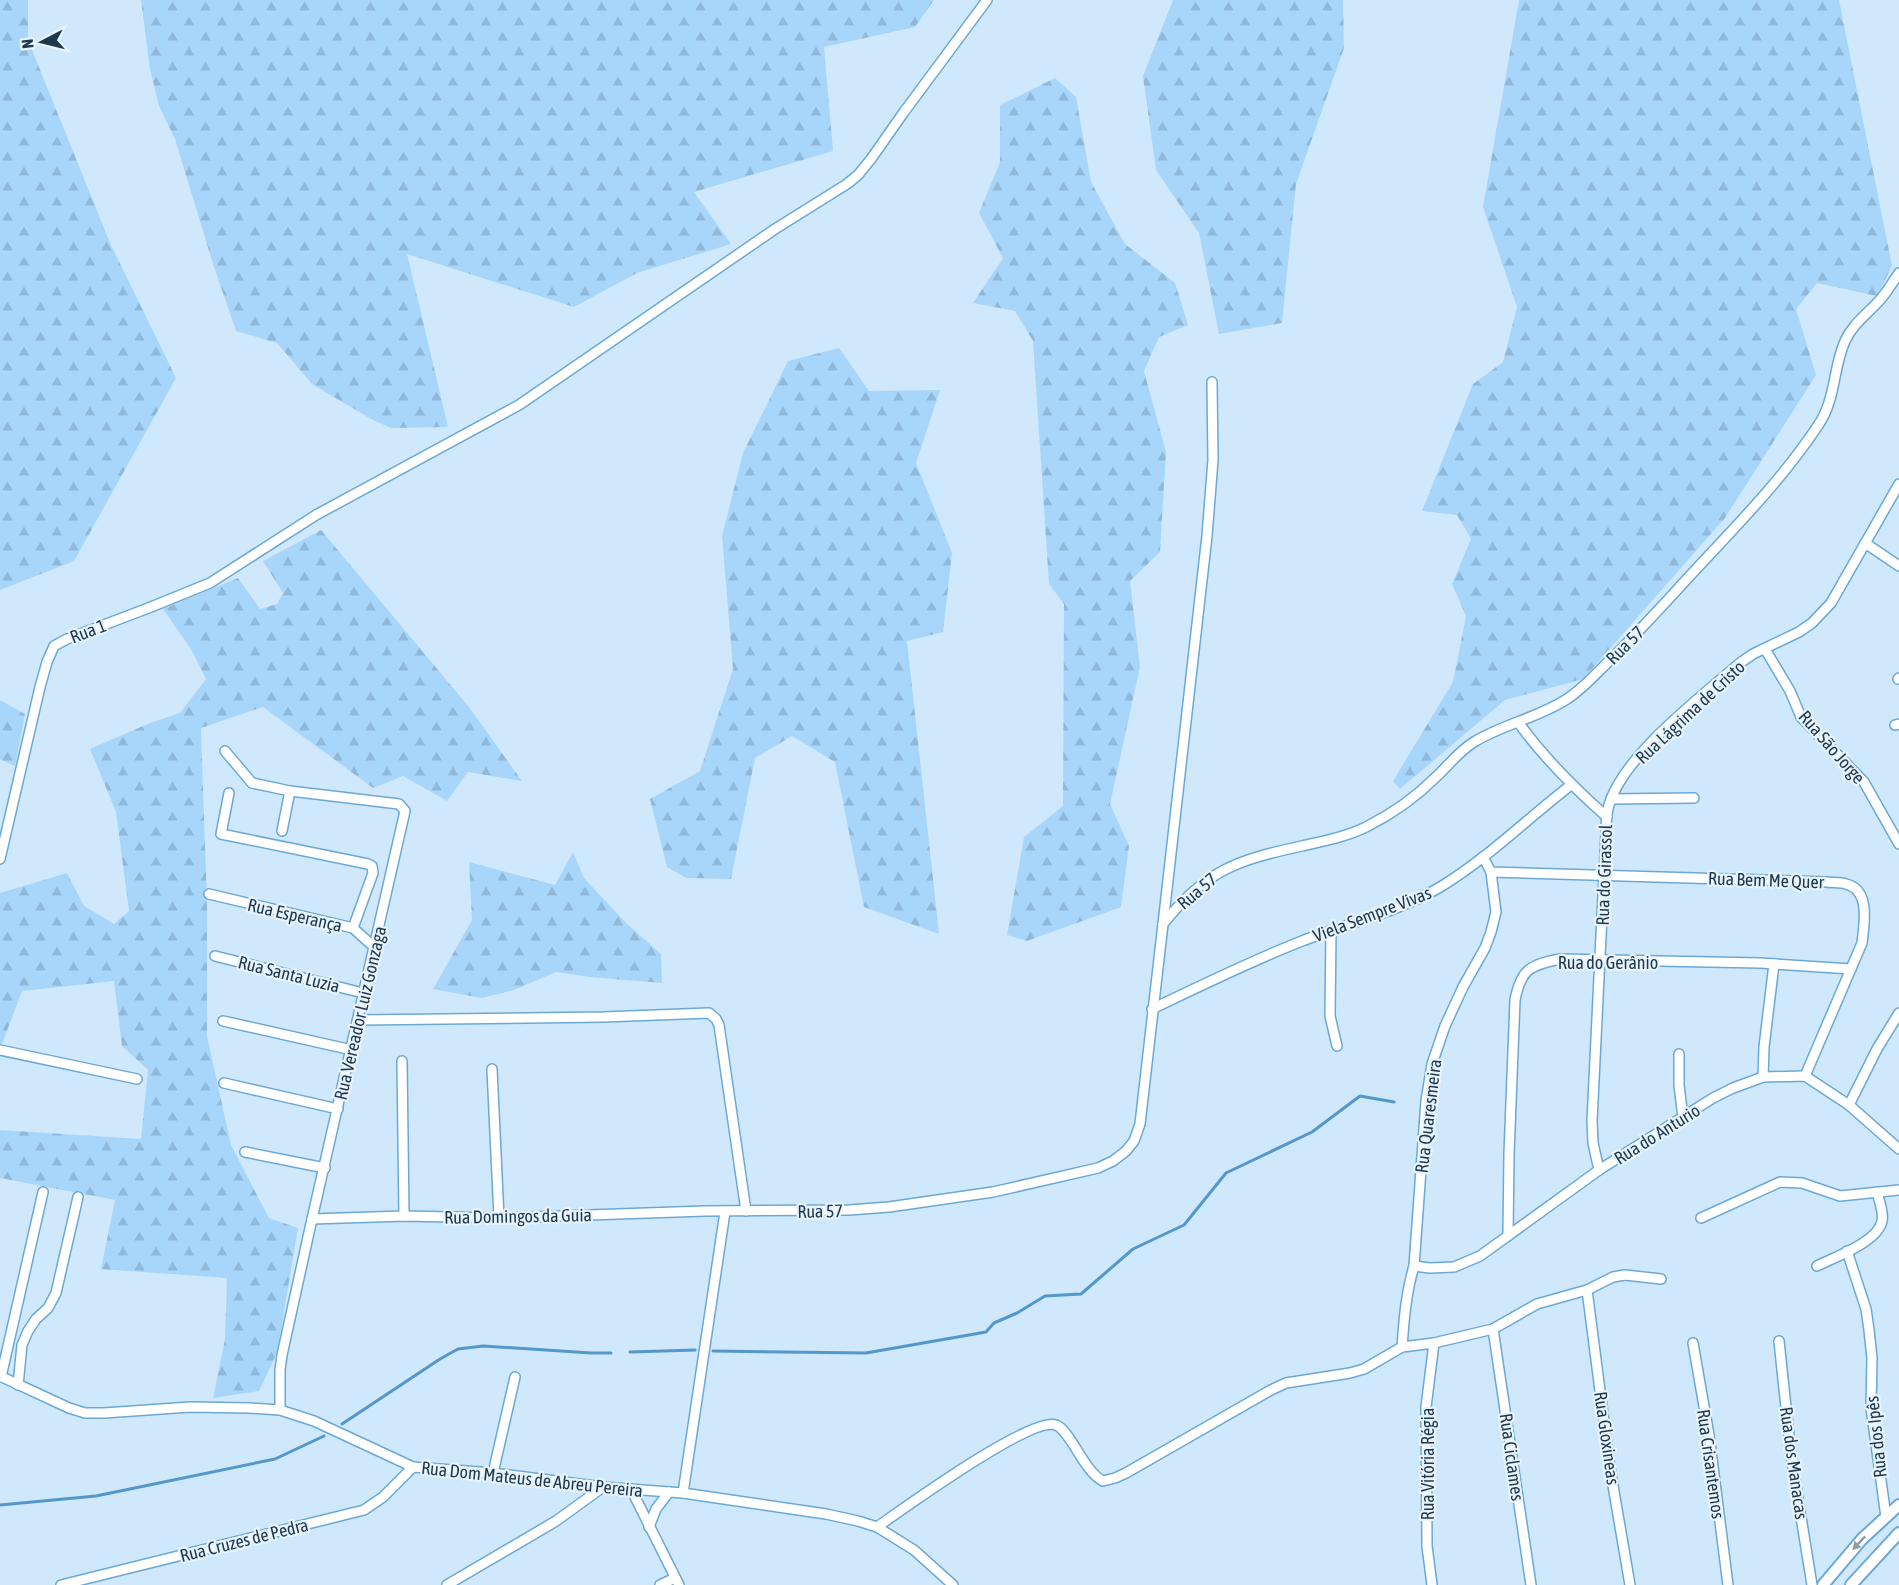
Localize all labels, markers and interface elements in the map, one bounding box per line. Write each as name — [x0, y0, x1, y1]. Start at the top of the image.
north arrow — [12, 12, 72, 72]
text: N — [18, 38, 37, 50]
street label: Rua 1 — [67, 615, 109, 647]
street label: Rua 57 — [1602, 622, 1648, 668]
street label: Rua Lágrima de Cristo — [1631, 656, 1749, 768]
street label: Rua São Jorge — [1795, 706, 1869, 788]
street label: Rua do Girassol — [1592, 824, 1616, 926]
street label: Rua Bem Me Quer — [1708, 867, 1825, 893]
street label: Rua 57 — [1173, 868, 1221, 914]
street label: Viela Sempre Vivas — [1310, 882, 1434, 946]
street label: Rua Esperança — [246, 894, 344, 936]
street label: Rua Vereador Luiz Gonzaga — [330, 924, 390, 1102]
street label: Rua Santa Luzia — [236, 951, 342, 997]
street label: Rua do Gerânio — [1558, 952, 1658, 973]
street label: Rua Quaresmeira — [1411, 1058, 1445, 1174]
street label: Rua do Anturio — [1610, 1099, 1704, 1169]
street label: Rua 57 — [797, 1200, 843, 1222]
street label: Rua Domingos da Guia — [444, 1204, 592, 1228]
street label: Rua Gloxineas — [1590, 1390, 1624, 1486]
street label: Rua dos Ipês — [1861, 1395, 1891, 1479]
street label: Rua dos Manacas — [1776, 1405, 1812, 1521]
street label: Rua Vitória Régia — [1417, 1408, 1438, 1520]
street label: Rua Crisantemos — [1693, 1408, 1729, 1520]
street label: Rua Ciclames — [1495, 1412, 1529, 1502]
street label: Rua Dom Mateus de Abreu Pereira — [420, 1457, 644, 1501]
street label: Rua Cruzes de Pedra — [178, 1514, 310, 1566]
one-way arrow — [1853, 1535, 1866, 1550]

